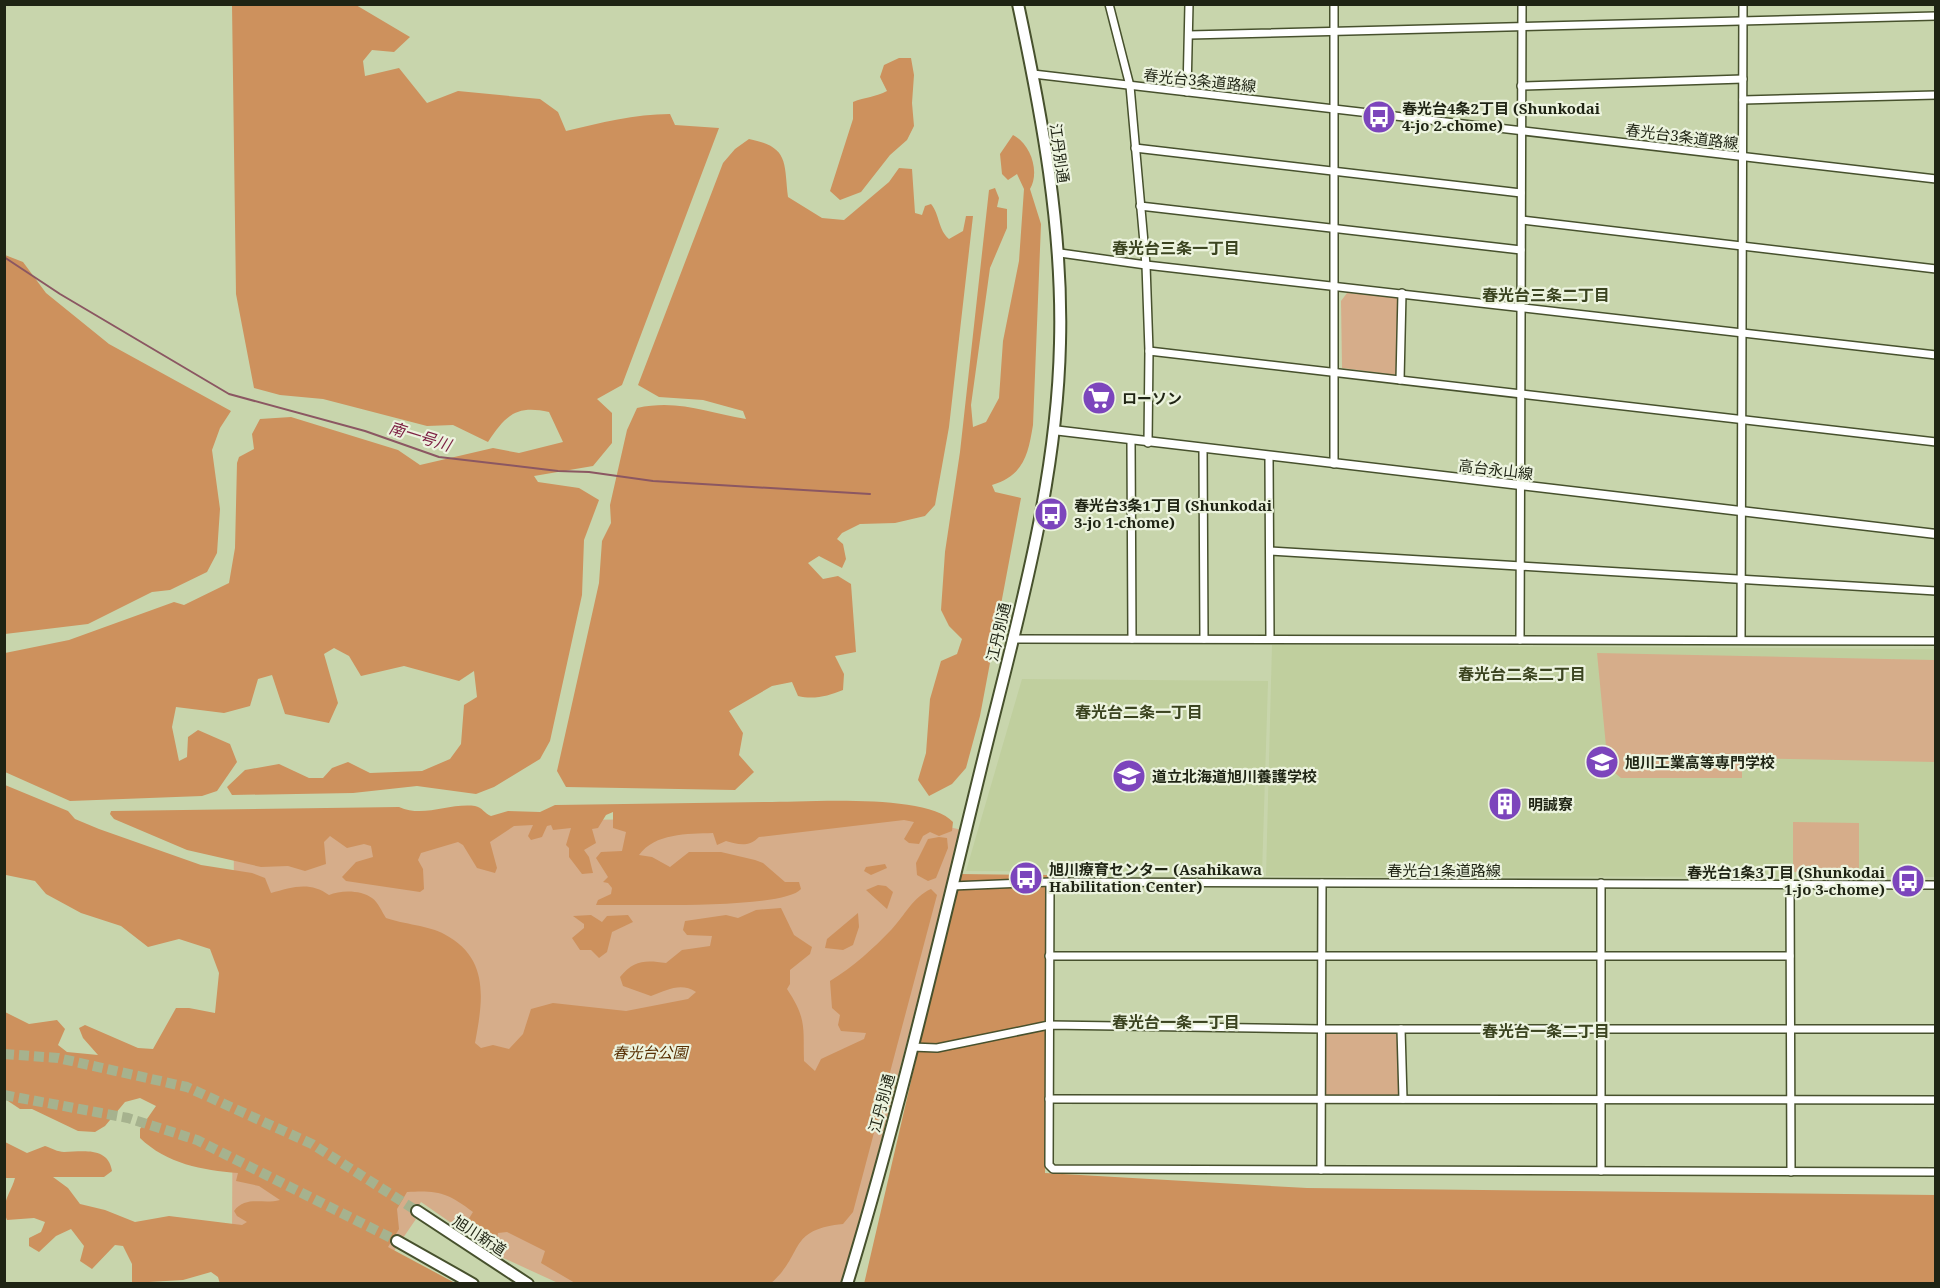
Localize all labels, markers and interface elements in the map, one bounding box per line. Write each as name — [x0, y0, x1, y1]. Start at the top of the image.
street label: 春光台3条道路線 — [1143, 64, 1257, 96]
place label: 春光台4条2丁目 (Shunkodai 4-jo 2-chome) — [1402, 98, 1601, 135]
bus stop icon: 春光台4条2丁目 (Shunkodai 4-jo 2-chome) — [1361, 99, 1397, 135]
street label: 春光台3条道路線 — [1625, 119, 1739, 153]
street label: 江丹別通 — [1046, 122, 1074, 184]
district label: 春光台三条一丁目 — [1112, 237, 1240, 259]
district label: 春光台三条二丁目 — [1482, 284, 1610, 306]
supermarket icon: ローソン — [1081, 380, 1117, 416]
place label: ローソン — [1122, 388, 1182, 408]
water label: 南一号川 — [386, 416, 456, 456]
street label: 高台永山線 — [1458, 455, 1534, 483]
place label: 春光台3条1丁目 (Shunkodai 3-jo 1-chome) — [1074, 495, 1273, 532]
bus stop icon: 春光台3条1丁目 (Shunkodai 3-jo 1-chome) — [1033, 496, 1069, 532]
street label: 江丹別通 — [982, 601, 1014, 663]
district label: 春光台二条二丁目 — [1458, 663, 1586, 685]
district label: 春光台二条一丁目 — [1075, 701, 1203, 723]
school or university icon: 旭川工業高等専門学校 — [1584, 744, 1620, 780]
place label: 旭川工業高等専門学校 — [1625, 752, 1775, 772]
school or university icon: 道立北海道旭川養護学校 — [1111, 758, 1147, 794]
place label: 道立北海道旭川養護学校 — [1152, 766, 1317, 786]
building icon: 明誠寮 — [1487, 786, 1523, 822]
place label: 明誠寮 — [1528, 794, 1573, 814]
place label: 旭川療育センター (Asahikawa Habilitation Center) — [1049, 859, 1262, 896]
bus stop icon: 旭川療育センター (Asahikawa Habilitation Center) — [1008, 860, 1044, 896]
street label: 春光台1条道路線 — [1387, 860, 1501, 880]
place label: 春光台1条3丁目 (Shunkodai 1-jo 3-chome) — [1687, 862, 1886, 899]
bus stop icon: 春光台1条3丁目 (Shunkodai 1-jo 3-chome) — [1890, 863, 1926, 899]
district label: 春光台一条一丁目 — [1112, 1011, 1240, 1033]
district label: 春光台一条二丁目 — [1482, 1020, 1610, 1042]
park label: 春光台公園 — [612, 1042, 689, 1062]
street label: 江丹別通 — [864, 1071, 898, 1135]
street label: 旭川新道 — [449, 1210, 511, 1260]

